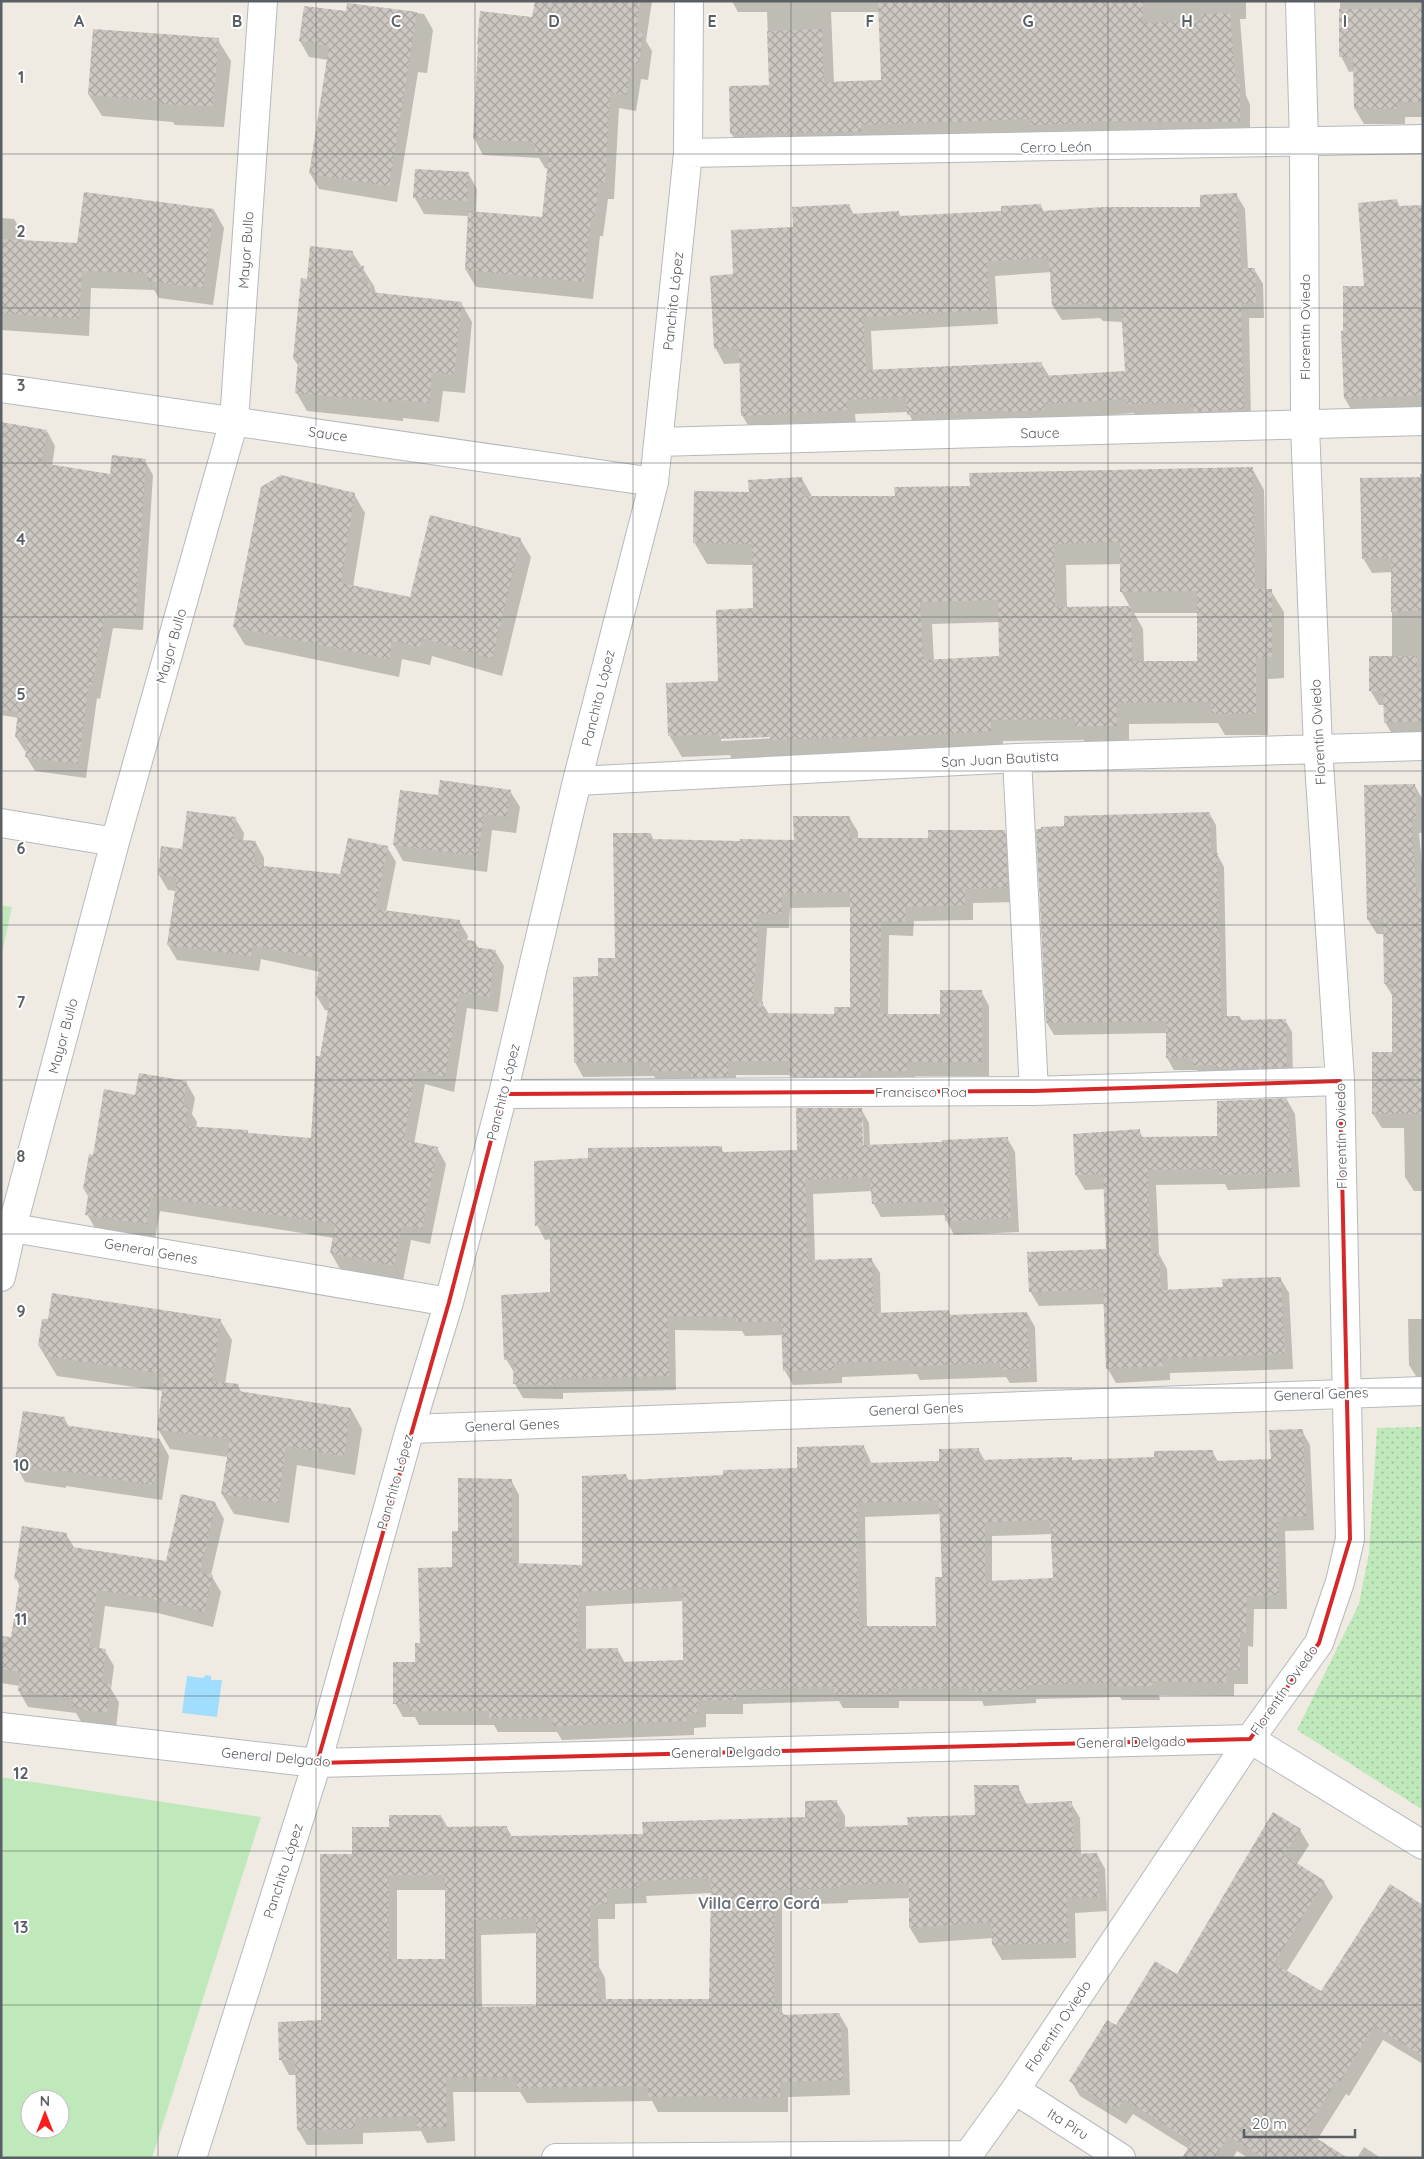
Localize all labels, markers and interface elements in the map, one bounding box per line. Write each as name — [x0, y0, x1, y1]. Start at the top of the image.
text: A — [74, 11, 85, 31]
text: B — [232, 11, 242, 31]
text: C — [391, 11, 401, 31]
text: D — [548, 11, 560, 31]
text: E — [707, 11, 717, 31]
text: F — [866, 11, 875, 31]
text: G — [1022, 11, 1034, 31]
text: H — [1181, 11, 1193, 31]
text: I — [1343, 11, 1347, 31]
text: 1 — [18, 67, 24, 87]
street label: Cerro León — [1020, 137, 1092, 157]
street label: Mayor Bullo — [234, 211, 258, 289]
text: 2 — [16, 221, 26, 241]
street label: Panchito López — [659, 251, 687, 351]
street label: Florentín Oviedo — [1296, 274, 1314, 380]
text: 3 — [17, 375, 25, 395]
street label: Sauce — [307, 422, 349, 446]
street label: Sauce — [1020, 424, 1060, 442]
text: 4 — [16, 529, 26, 549]
street label: Mayor Bullo — [152, 606, 190, 686]
street label: Panchito López — [577, 648, 619, 748]
street label: Florentín Oviedo — [1306, 679, 1330, 785]
text: 5 — [16, 684, 26, 704]
street label: San Juan Bautista — [941, 747, 1059, 771]
text: 6 — [17, 838, 26, 858]
text: 7 — [17, 992, 26, 1012]
street label: Mayor Bullo — [44, 996, 82, 1076]
street label: Panchito López — [482, 1042, 524, 1142]
street label: Francisco Roa — [875, 1083, 967, 1101]
street label: Florentín Oviedo — [1331, 1083, 1351, 1189]
text: 8 — [17, 1146, 26, 1166]
street label: General Genes — [103, 1234, 199, 1268]
text: 9 — [16, 1301, 26, 1321]
street label: General Genes — [1273, 1383, 1369, 1405]
street label: General Genes — [868, 1398, 964, 1420]
street label: General Genes — [464, 1414, 560, 1436]
street label: Panchito López — [373, 1432, 417, 1532]
text: 10 — [13, 1455, 29, 1475]
text: 11 — [15, 1609, 27, 1629]
street label: Florentín Oviedo — [1246, 1641, 1322, 1739]
street label: General Delgado — [1076, 1732, 1186, 1752]
street label: General Delgado — [671, 1742, 781, 1762]
street label: General Delgado — [221, 1743, 331, 1771]
text: 12 — [13, 1763, 29, 1783]
street label: Panchito López — [259, 1821, 307, 1921]
district label: Villa Cerro Corá — [698, 1893, 820, 1913]
text: 13 — [14, 1917, 28, 1937]
street label: Florentín Oviedo — [1021, 1977, 1095, 2075]
north arrow — [20, 2089, 70, 2139]
text: N — [40, 2092, 50, 2110]
street label: Ita Piru — [1044, 2104, 1092, 2144]
scale bar — [1244, 2106, 1355, 2138]
text: 20 m — [1252, 2114, 1287, 2133]

